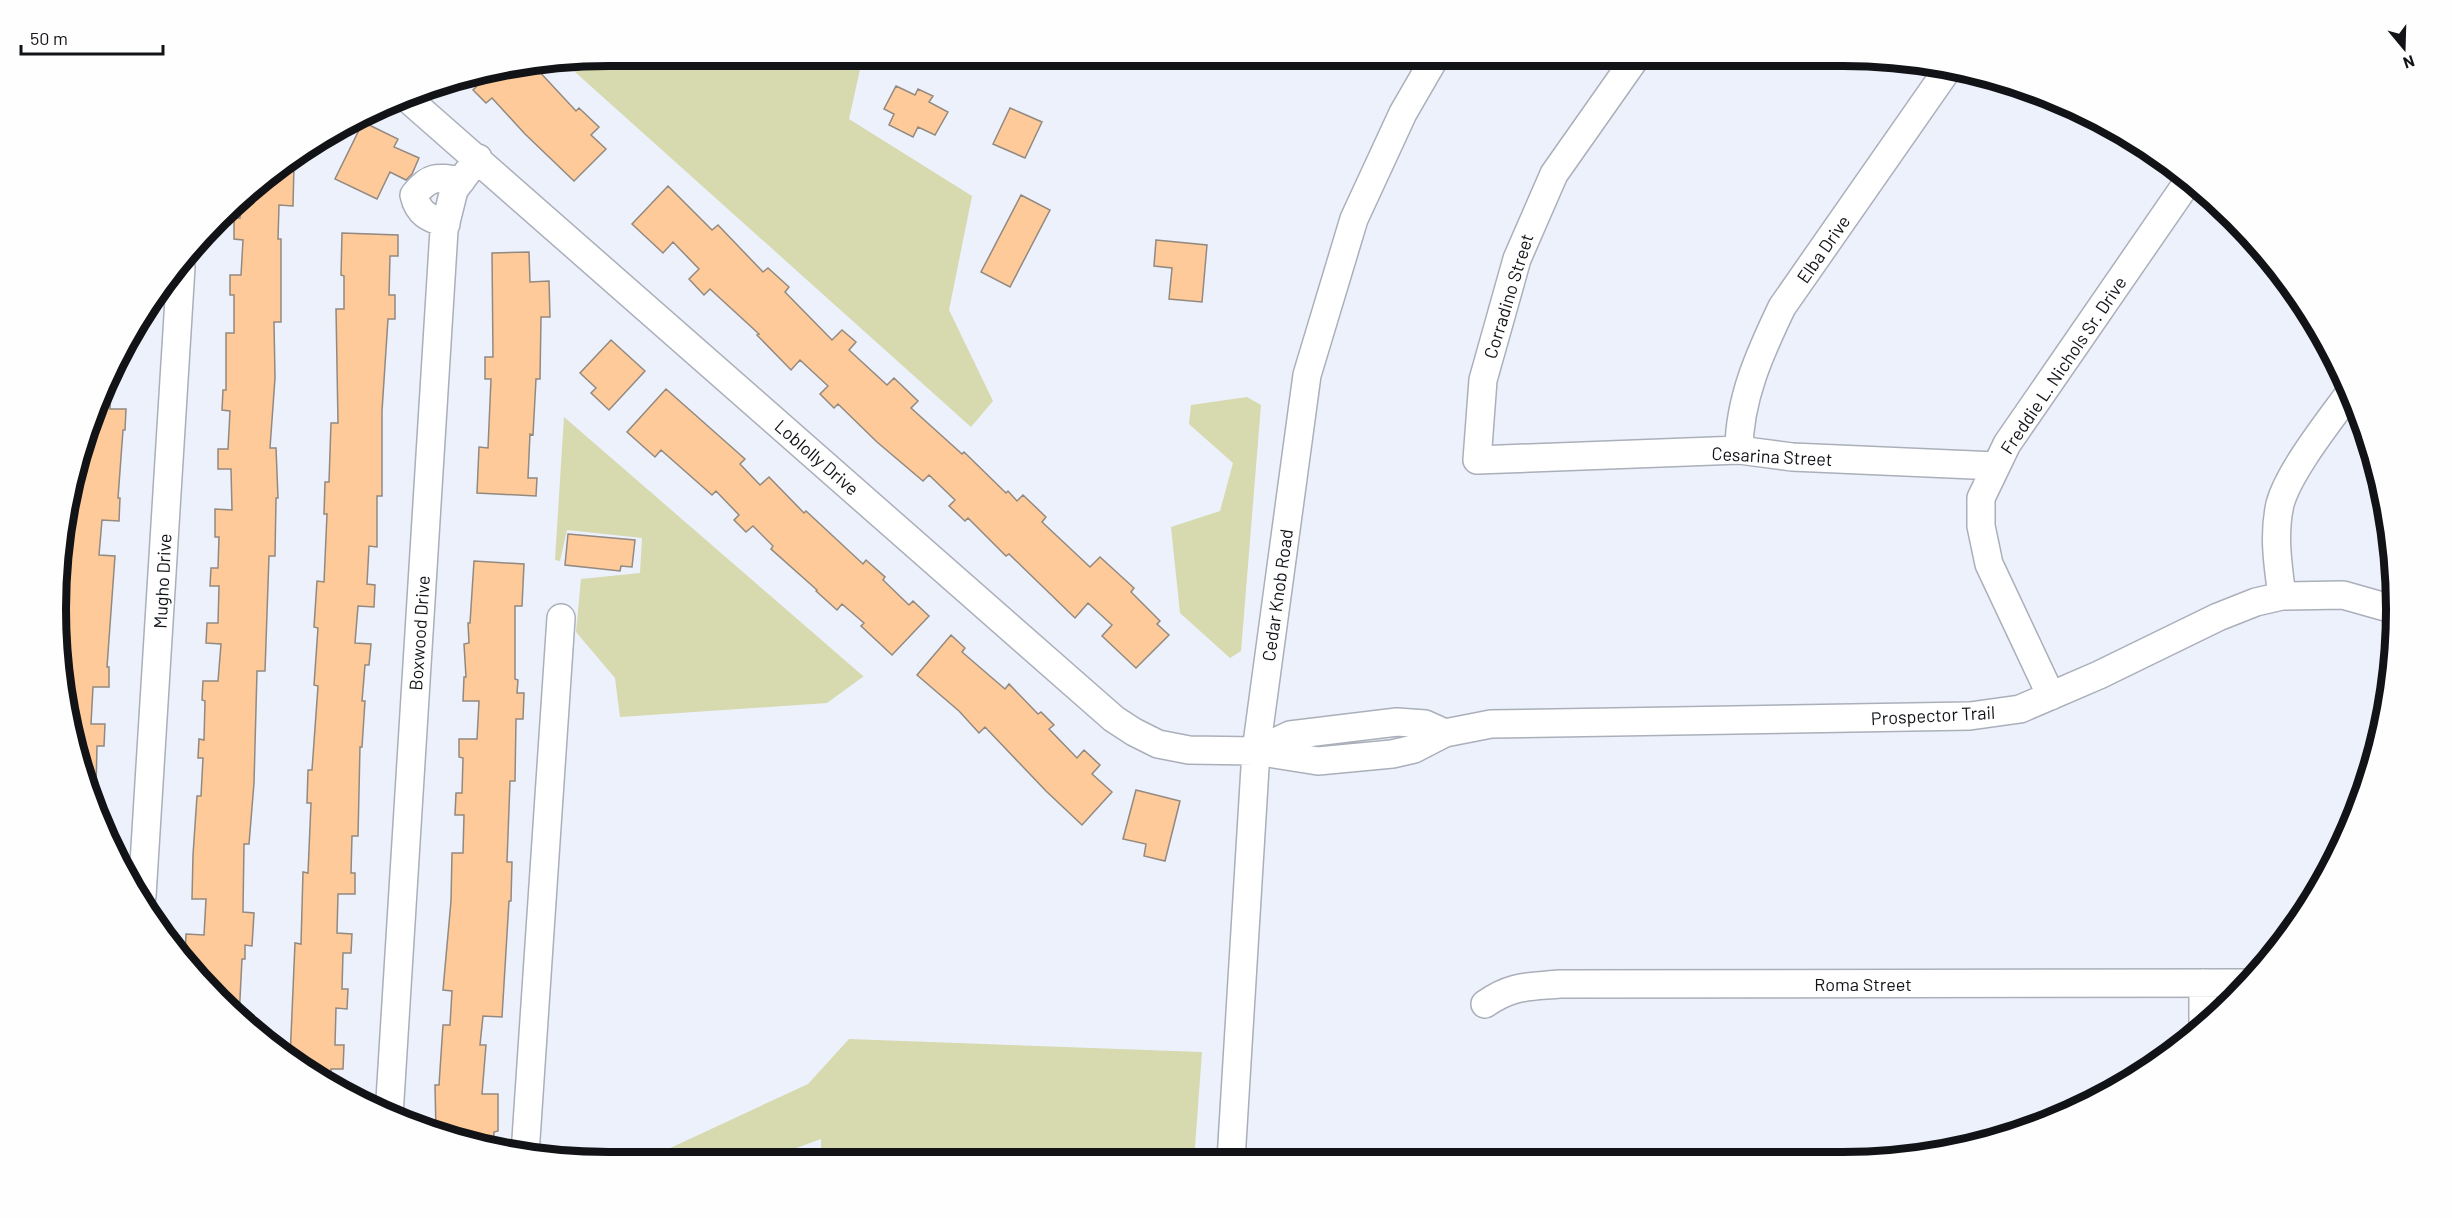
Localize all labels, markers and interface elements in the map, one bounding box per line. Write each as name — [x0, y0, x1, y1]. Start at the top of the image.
scale bar — [21, 18, 164, 56]
north arrow — [2374, 18, 2434, 78]
text: 50 m — [30, 27, 68, 49]
text: N — [2401, 52, 2417, 73]
street label: Elba Drive — [1792, 211, 1854, 287]
street label: Corradino Street — [1479, 231, 1537, 361]
street label: Freddie L. Nichols Sr. Drive — [1995, 272, 2131, 458]
street label: Loblolly Drive — [771, 415, 863, 499]
street label: Cesarina Street — [1711, 442, 1833, 470]
street label: Cedar Knob Road — [1257, 527, 1297, 663]
street label: Mugho Drive — [149, 533, 175, 629]
street label: Boxwood Drive — [404, 575, 434, 691]
street label: Prospector Trail — [1870, 701, 1996, 729]
street label: Roma Street — [1814, 973, 1912, 995]

